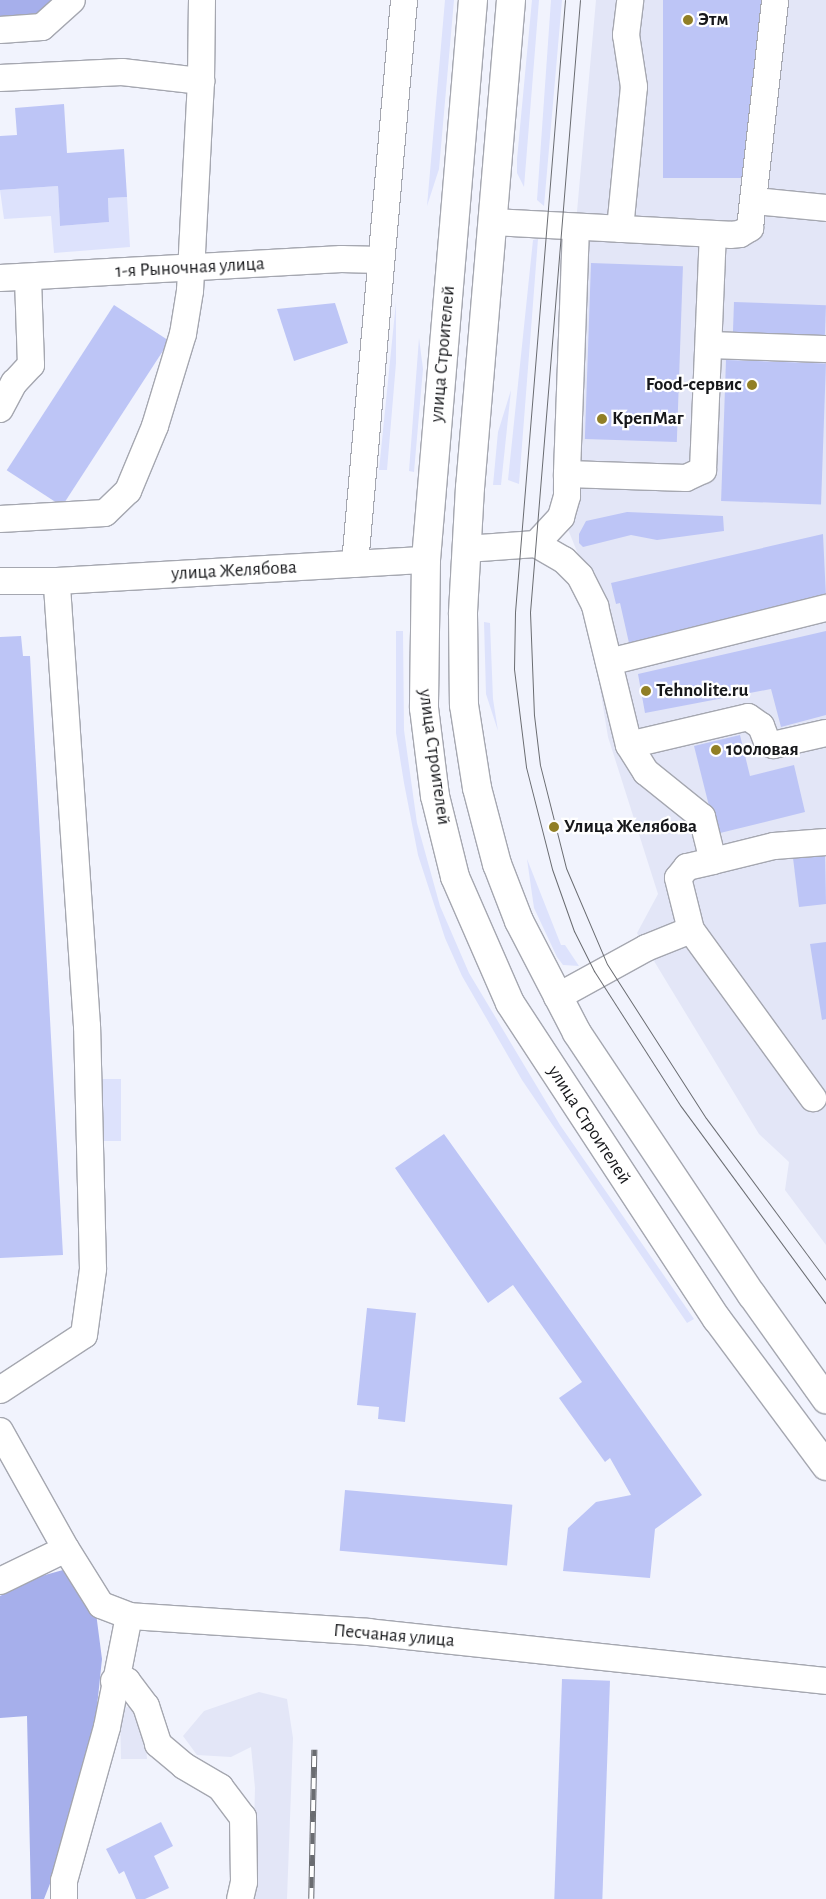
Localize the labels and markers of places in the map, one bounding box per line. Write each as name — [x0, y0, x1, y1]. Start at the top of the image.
place label: Этм — [698, 9, 728, 31]
marker: Этм — [682, 14, 694, 26]
place label: Food-сервис — [646, 374, 742, 396]
marker: Food-сервис — [746, 379, 758, 391]
place label: КрепМаг — [612, 408, 684, 430]
marker: КрепМаг — [596, 413, 608, 425]
place label: Tehnolite.ru — [656, 680, 748, 702]
marker: Tehnolite.ru — [640, 685, 652, 697]
place label: 100ловая — [726, 739, 799, 761]
marker: 100ловая — [710, 744, 722, 756]
place label: Улица Желябова — [564, 816, 697, 838]
marker: Улица Желябова — [548, 821, 560, 833]

